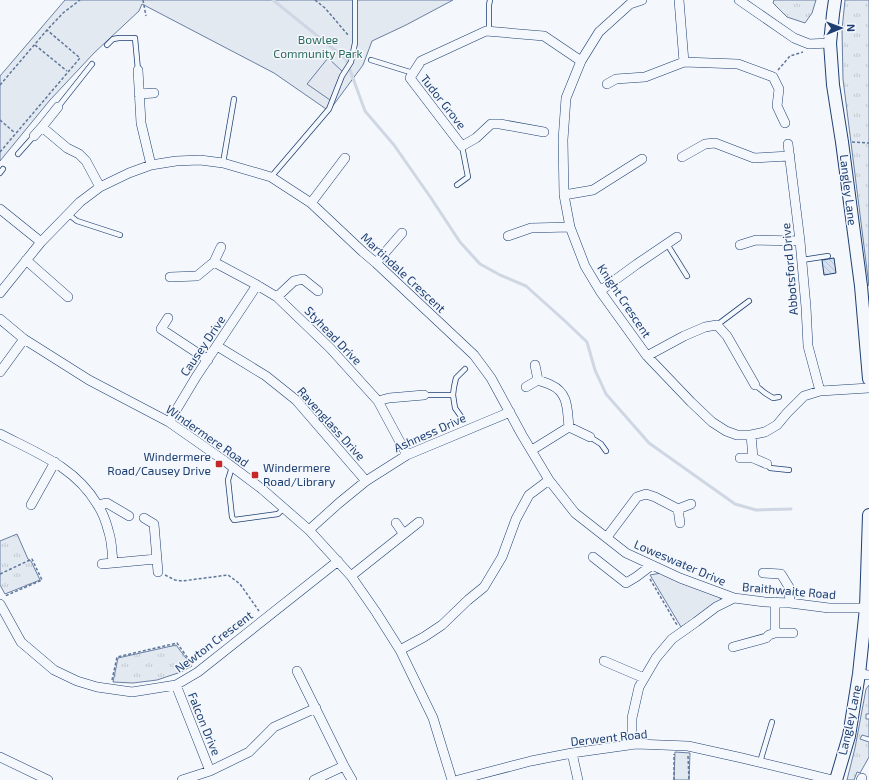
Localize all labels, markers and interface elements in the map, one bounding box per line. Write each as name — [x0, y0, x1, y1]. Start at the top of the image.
north arrow — [821, 8, 861, 48]
text: N — [845, 24, 858, 32]
park label: Bowlee Community Park — [273, 32, 363, 60]
street label: Tudor Grove — [418, 71, 469, 131]
street label: Langley Lane — [838, 154, 860, 226]
street label: Abbotsford Drive — [778, 222, 800, 316]
street label: Martindale Crescent — [359, 230, 449, 315]
street label: Knight Crescent — [595, 261, 655, 340]
street label: Styhead Drive — [302, 303, 365, 367]
street label: Causey Drive — [177, 312, 228, 378]
street label: Ravenglass Drive — [295, 384, 368, 463]
street label: Windermere Road — [163, 401, 252, 469]
street label: Ashness Drive — [391, 410, 468, 454]
place label: Windermere Road/Causey Drive — [107, 449, 211, 477]
marker: Windermere Road/Causey Drive — [214, 459, 224, 469]
place label: Windermere Road/Library — [263, 460, 336, 488]
marker: Windermere Road/Library — [250, 470, 260, 480]
street label: Loweswater Drive — [632, 536, 728, 588]
street label: Braithwaite Road — [742, 579, 837, 601]
street label: Newton Crescent — [172, 607, 255, 675]
street label: Langley Lane — [835, 683, 863, 756]
street label: Falcon Drive — [186, 690, 224, 757]
street label: Derwent Road — [570, 726, 648, 748]

